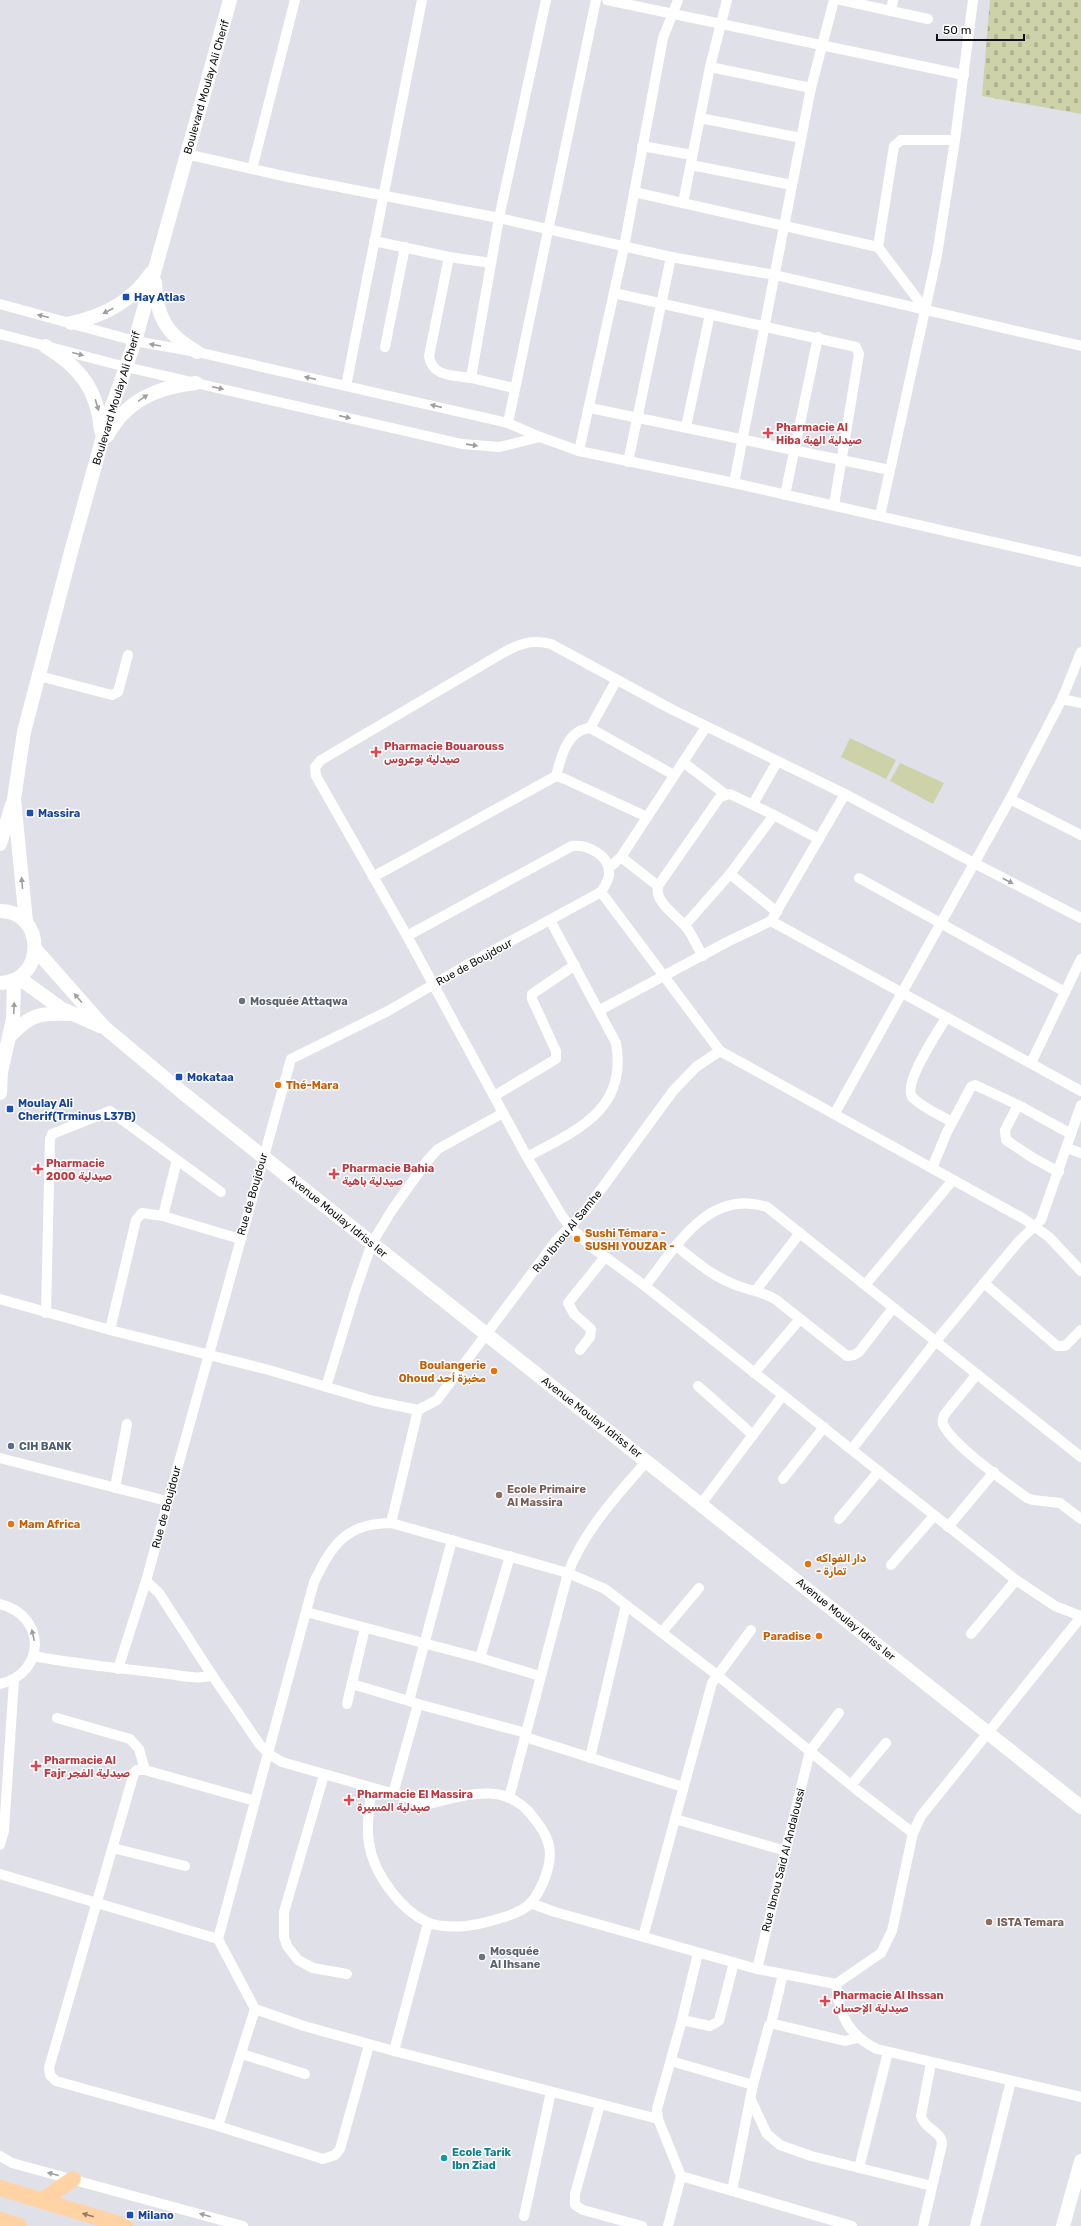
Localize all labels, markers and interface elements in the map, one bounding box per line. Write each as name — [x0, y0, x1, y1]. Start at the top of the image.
scale bar — [937, 16, 1024, 42]
street label: Boulevard Moulay Ali Cherif — [181, 18, 232, 156]
text: 50 m — [943, 23, 971, 37]
place label: Hay Atlas — [134, 291, 185, 304]
marker: Hay Atlas — [121, 292, 131, 302]
one-way arrow — [102, 308, 113, 315]
one-way arrow — [37, 313, 49, 319]
street label: Boulevard Moulay Ali Cherif — [90, 329, 143, 467]
one-way arrow — [149, 342, 161, 348]
one-way arrow — [72, 352, 85, 358]
one-way arrow — [303, 374, 316, 380]
one-way arrow — [212, 385, 225, 391]
one-way arrow — [138, 394, 148, 402]
one-way arrow — [94, 399, 100, 411]
one-way arrow — [430, 403, 443, 409]
one-way arrow — [339, 414, 351, 420]
place label: Pharmacie Al Hiba صيدلية الهبة — [776, 421, 862, 447]
marker: Pharmacie Al Hiba صيدلية الهبة — [763, 428, 773, 438]
one-way arrow — [466, 442, 478, 449]
place label: Pharmacie Bouarouss صيدلية بوعروس — [384, 740, 504, 766]
marker: Pharmacie Bouarouss صيدلية بوعروس — [371, 747, 381, 757]
place label: Massira — [38, 807, 80, 820]
marker: Massira — [25, 808, 35, 818]
one-way arrow — [19, 877, 25, 889]
one-way arrow — [1003, 878, 1014, 884]
street label: Rue de Boujdour — [434, 936, 515, 989]
one-way arrow — [73, 993, 83, 1003]
place label: Mosquée Attaqwa — [250, 995, 348, 1008]
marker: Mosquée Attaqwa — [237, 996, 247, 1006]
one-way arrow — [11, 1001, 17, 1014]
place label: Mokataa — [187, 1071, 234, 1084]
marker: Mokataa — [174, 1072, 184, 1082]
place label: Thé-Mara — [286, 1079, 339, 1092]
marker: Thé-Mara — [273, 1080, 283, 1090]
place label: Moulay Ali Cherif(Trminus L37B) — [18, 1097, 136, 1123]
marker: Moulay Ali Cherif(Trminus L37B) — [5, 1104, 15, 1114]
street label: Rue de Boujdour — [235, 1151, 271, 1237]
place label: Pharmacie 2000 صيدلية — [46, 1157, 112, 1183]
place label: Pharmacie Bahia صيدلية باهية — [342, 1162, 434, 1188]
marker: Pharmacie 2000 صيدلية — [33, 1164, 43, 1174]
marker: Pharmacie Bahia صيدلية باهية — [329, 1169, 339, 1179]
street label: Avenue Moulay Idriss Ier — [286, 1172, 390, 1261]
street label: Rue Ibnou Al Samhe — [530, 1187, 605, 1275]
place label: Sushi Témara - SUSHI YOUZAR - — [585, 1227, 675, 1253]
marker: Sushi Témara - SUSHI YOUZAR - — [572, 1234, 582, 1244]
place label: Boulangerie Ohoud مخبزة أحد — [399, 1359, 486, 1385]
marker: Boulangerie Ohoud مخبزة أحد — [489, 1366, 499, 1376]
street label: Avenue Moulay Idriss Ier — [539, 1374, 645, 1461]
place label: CIH BANK — [19, 1440, 72, 1453]
marker: CIH BANK — [6, 1441, 16, 1451]
street label: Rue de Boujdour — [149, 1464, 184, 1550]
place label: Ecole Primaire Al Massira — [507, 1483, 586, 1509]
marker: Ecole Primaire Al Massira — [494, 1490, 504, 1500]
place label: Mam Africa — [19, 1518, 80, 1531]
marker: Mam Africa — [6, 1519, 16, 1529]
place label: دار الفواكه - تمارة — [816, 1552, 866, 1578]
marker: دار الفواكه - تمارة — [803, 1559, 813, 1569]
street label: Avenue Moulay Idriss Ier — [794, 1575, 898, 1664]
one-way arrow — [30, 1629, 36, 1641]
place label: Paradise — [763, 1630, 811, 1643]
marker: Paradise — [814, 1631, 824, 1641]
place label: Pharmacie Al Fajr صيدلية الفجر — [44, 1754, 130, 1780]
marker: Pharmacie Al Fajr صيدلية الفجر — [31, 1761, 41, 1771]
street label: Rue Ibnou Said Al Andaloussi — [759, 1787, 808, 1933]
place label: Pharmacie El Massira صيدلية المسيرة — [357, 1788, 473, 1814]
marker: Pharmacie El Massira صيدلية المسيرة — [344, 1795, 354, 1805]
place label: ISTA Temara — [997, 1916, 1064, 1929]
marker: ISTA Temara — [984, 1917, 994, 1927]
place label: Mosquée Al Ihsane — [490, 1945, 541, 1971]
marker: Mosquée Al Ihsane — [477, 1952, 487, 1962]
place label: Pharmacie Al Ihssan صيدلية الإحسان — [833, 1989, 944, 2015]
marker: Pharmacie Al Ihssan صيدلية الإحسان — [820, 1996, 830, 2006]
place label: Ecole Tarik Ibn Ziad — [452, 2146, 512, 2172]
marker: Ecole Tarik Ibn Ziad — [439, 2153, 449, 2163]
one-way arrow — [47, 2171, 59, 2177]
place label: Milano — [138, 2209, 174, 2222]
marker: Milano — [125, 2210, 135, 2220]
one-way arrow — [82, 2212, 94, 2218]
one-way arrow — [199, 2212, 212, 2218]

